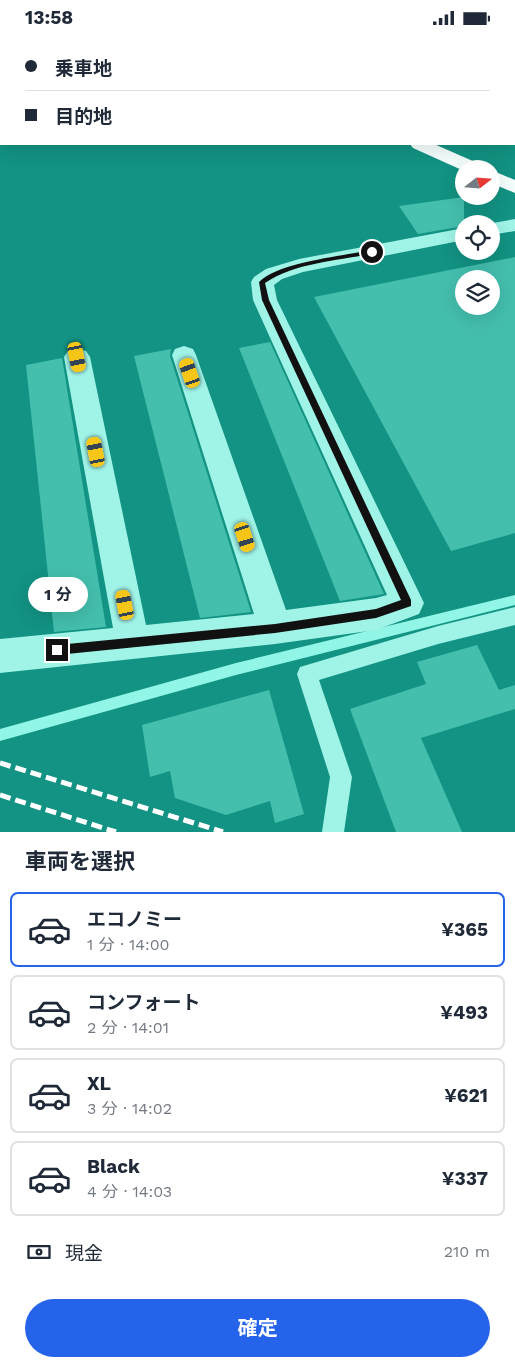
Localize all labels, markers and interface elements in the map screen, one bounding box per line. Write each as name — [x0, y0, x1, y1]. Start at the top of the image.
text: 13:58 — [25, 6, 73, 29]
text: 乗車地 — [55, 57, 112, 80]
text: 目的地 — [55, 105, 112, 128]
north arrow — [455, 160, 500, 205]
map controls — [455, 160, 500, 315]
button: locate — [455, 215, 500, 260]
route start — [361, 241, 383, 263]
button: layers — [455, 270, 500, 315]
car — [66, 341, 87, 373]
car — [178, 356, 201, 390]
car — [85, 436, 106, 468]
car — [233, 520, 256, 554]
callout: 1 分 — [27, 577, 87, 613]
text: 1 分 — [44, 585, 72, 604]
car — [114, 589, 135, 621]
route end — [46, 639, 68, 661]
text: 車両を選択 — [25, 849, 135, 874]
icon: car — [27, 907, 72, 952]
text: エコノミー — [87, 908, 182, 931]
text: ¥365 — [441, 918, 488, 941]
text: 1 分 · 14:00 — [87, 935, 170, 954]
icon: car — [27, 990, 72, 1035]
text: コンフォート — [87, 991, 200, 1014]
text: ¥493 — [440, 1001, 488, 1024]
text: 2 分 · 14:01 — [87, 1018, 169, 1037]
text: XL — [87, 1072, 111, 1095]
icon: car — [27, 1073, 72, 1118]
text: ¥621 — [444, 1084, 488, 1107]
text: 3 分 · 14:02 — [87, 1099, 172, 1118]
text: Black — [87, 1155, 140, 1178]
icon: car — [27, 1156, 72, 1201]
text: ¥337 — [442, 1167, 488, 1190]
text: 4 分 · 14:03 — [87, 1182, 172, 1201]
icon: cash — [25, 1238, 53, 1266]
text: 現金 — [65, 1242, 103, 1265]
text: 210 m — [444, 1242, 490, 1261]
button: 確定 — [25, 1299, 490, 1357]

